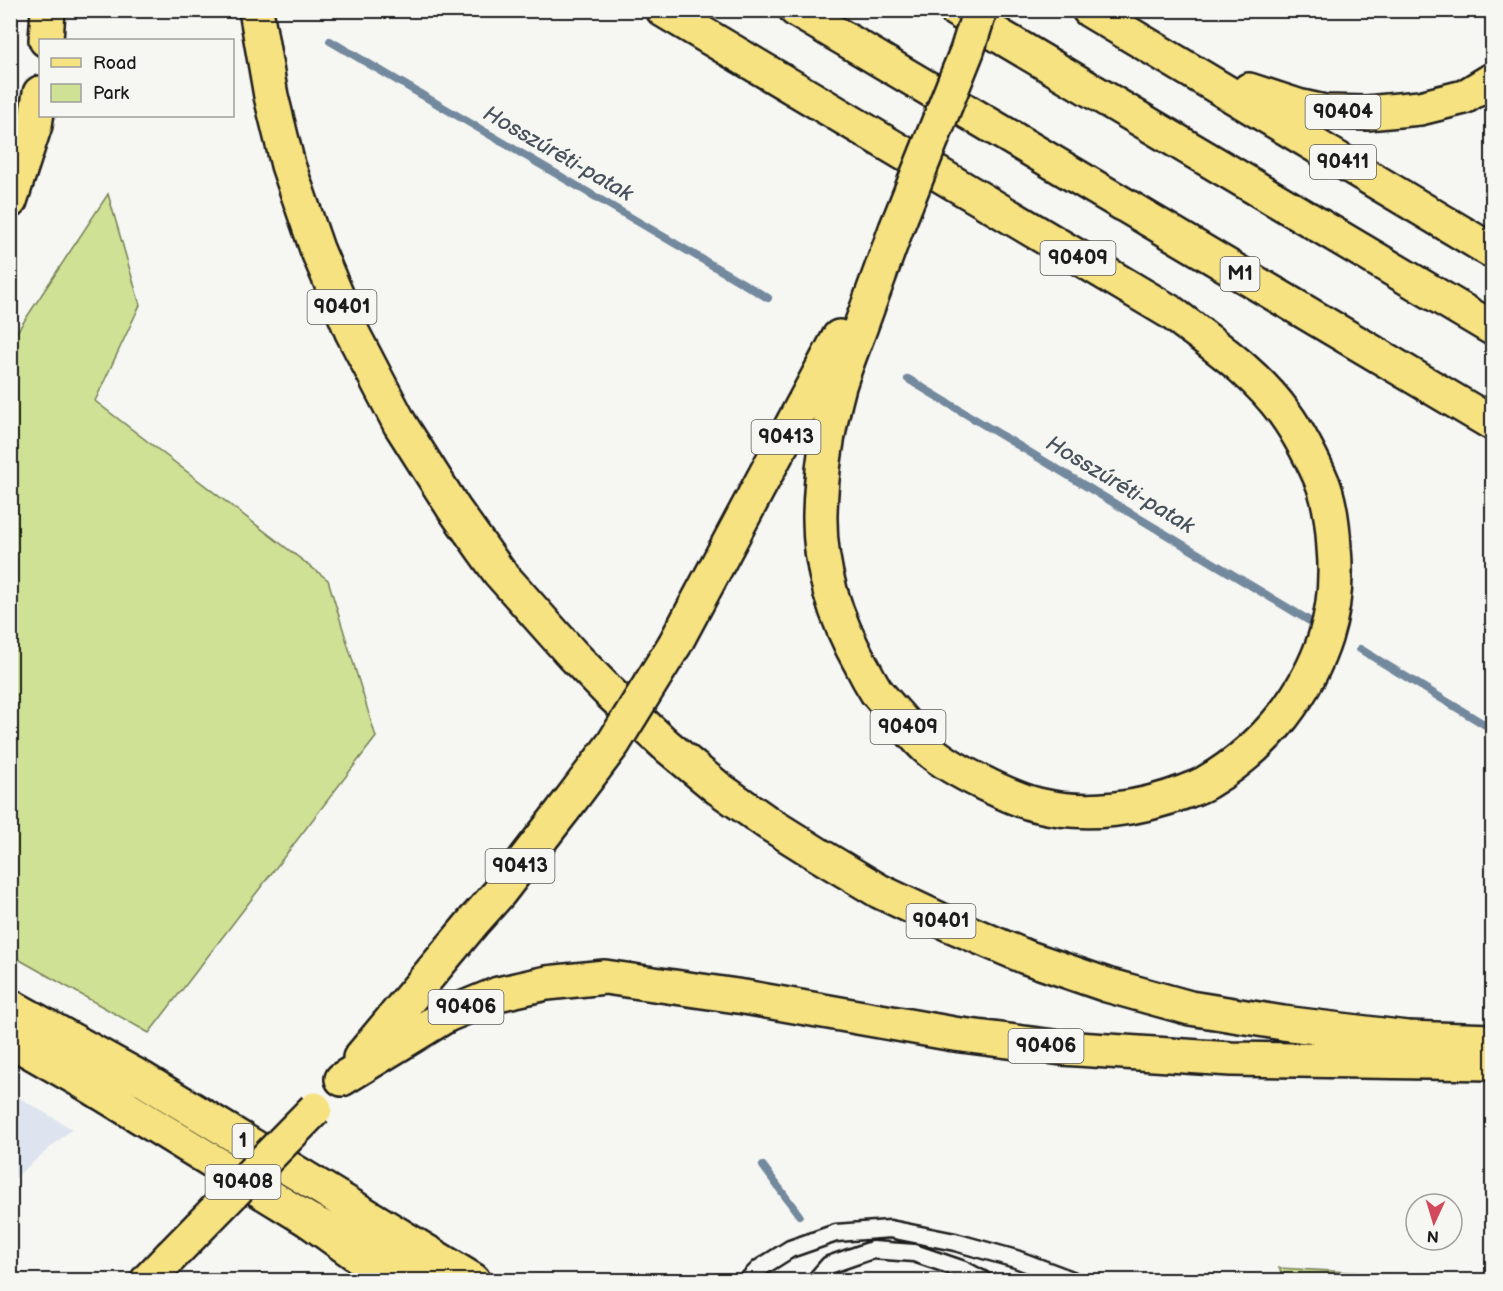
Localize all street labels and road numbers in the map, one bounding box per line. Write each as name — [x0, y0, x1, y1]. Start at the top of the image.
road number: 90404 — [1306, 95, 1380, 129]
road number: 90411 — [1310, 145, 1376, 179]
road number: 90409 — [1040, 241, 1116, 275]
road number: M1 — [1220, 257, 1260, 291]
road number: 90401 — [308, 290, 376, 324]
road number: 90413 — [752, 420, 820, 454]
road number: 90409 — [870, 710, 946, 744]
road number: 90413 — [486, 849, 554, 883]
road number: 90401 — [906, 904, 976, 938]
road number: 90406 — [428, 990, 504, 1024]
road number: 90406 — [1008, 1029, 1084, 1063]
road number: 1 — [232, 1124, 254, 1158]
road number: 90408 — [206, 1165, 280, 1199]

